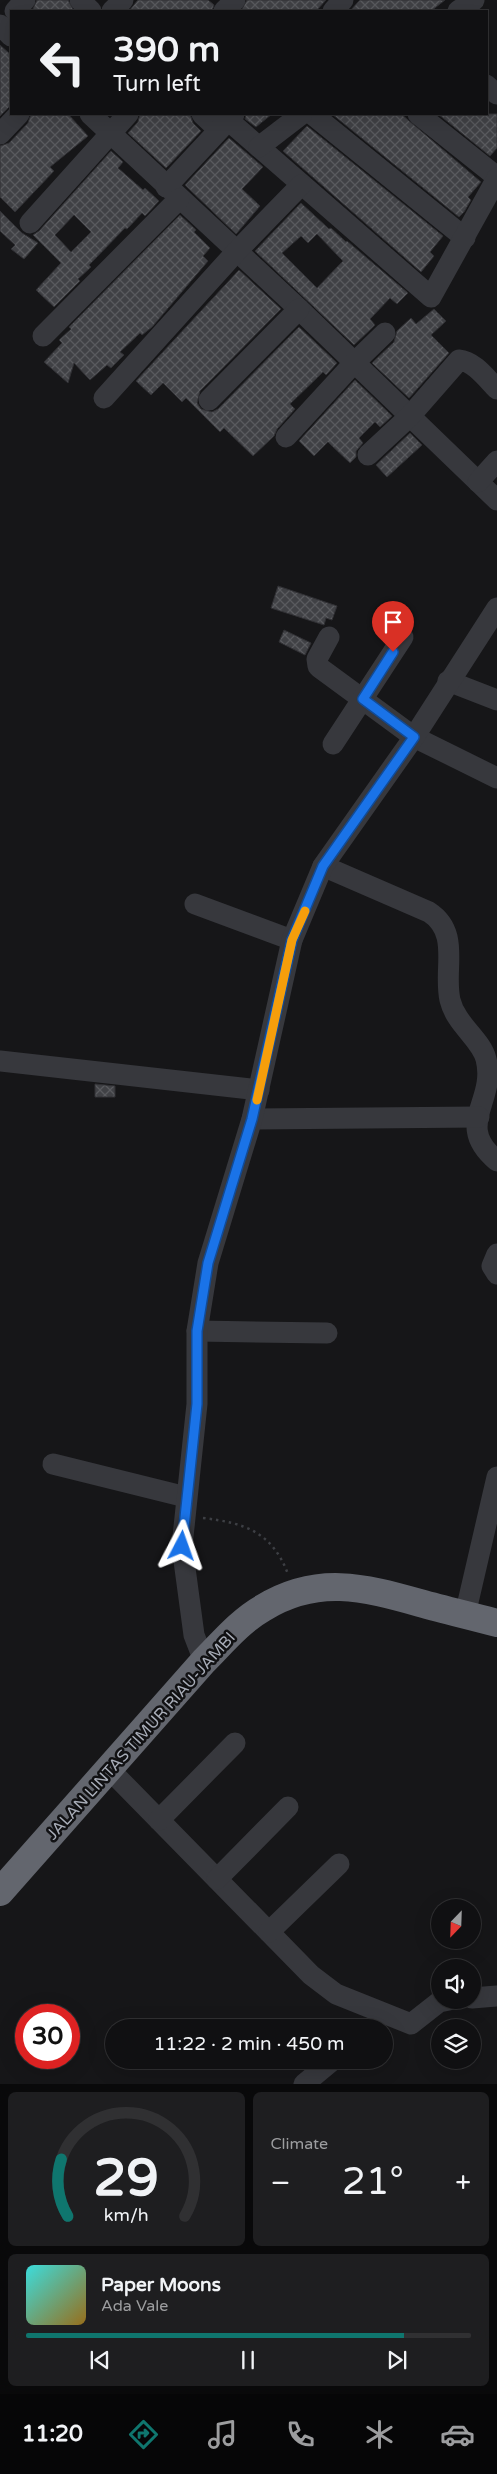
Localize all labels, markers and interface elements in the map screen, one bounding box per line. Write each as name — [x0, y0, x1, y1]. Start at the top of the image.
text: 390 m — [113, 29, 220, 71]
icon: left — [30, 30, 95, 95]
text: Turn left — [113, 71, 201, 97]
pin — [372, 601, 414, 652]
icon: arrive — [379, 608, 407, 636]
position arrow — [155, 1519, 207, 1571]
street label: JALAN LINTAS TIMUR RIAU-JAMBI — [42, 1628, 240, 1844]
north arrow — [431, 1899, 481, 1949]
map controls — [431, 1899, 481, 2069]
button: sound — [431, 1959, 481, 2009]
speed limit sign: 30 — [15, 2004, 80, 2069]
button: layers — [431, 2019, 481, 2069]
text: 11:22 · 2 min · 450 m — [153, 2033, 345, 2055]
text: Climate — [271, 2134, 328, 2154]
text: 29 — [94, 2147, 159, 2210]
text: 21° — [342, 2159, 404, 2205]
text: − — [271, 2166, 290, 2200]
text: + — [455, 2166, 471, 2200]
text: km/h — [104, 2205, 149, 2226]
text: Paper Moons — [101, 2274, 221, 2296]
text: Ada Vale — [101, 2296, 168, 2316]
icon: previous — [86, 2346, 114, 2374]
icon: pause — [234, 2346, 262, 2374]
icon: next — [383, 2346, 411, 2374]
icon: directions — [126, 2417, 161, 2452]
icon: music — [205, 2417, 240, 2452]
icon: phone — [283, 2417, 318, 2452]
icon: climate — [362, 2417, 397, 2452]
icon: car — [440, 2417, 475, 2452]
text: 11:20 — [22, 2421, 83, 2447]

